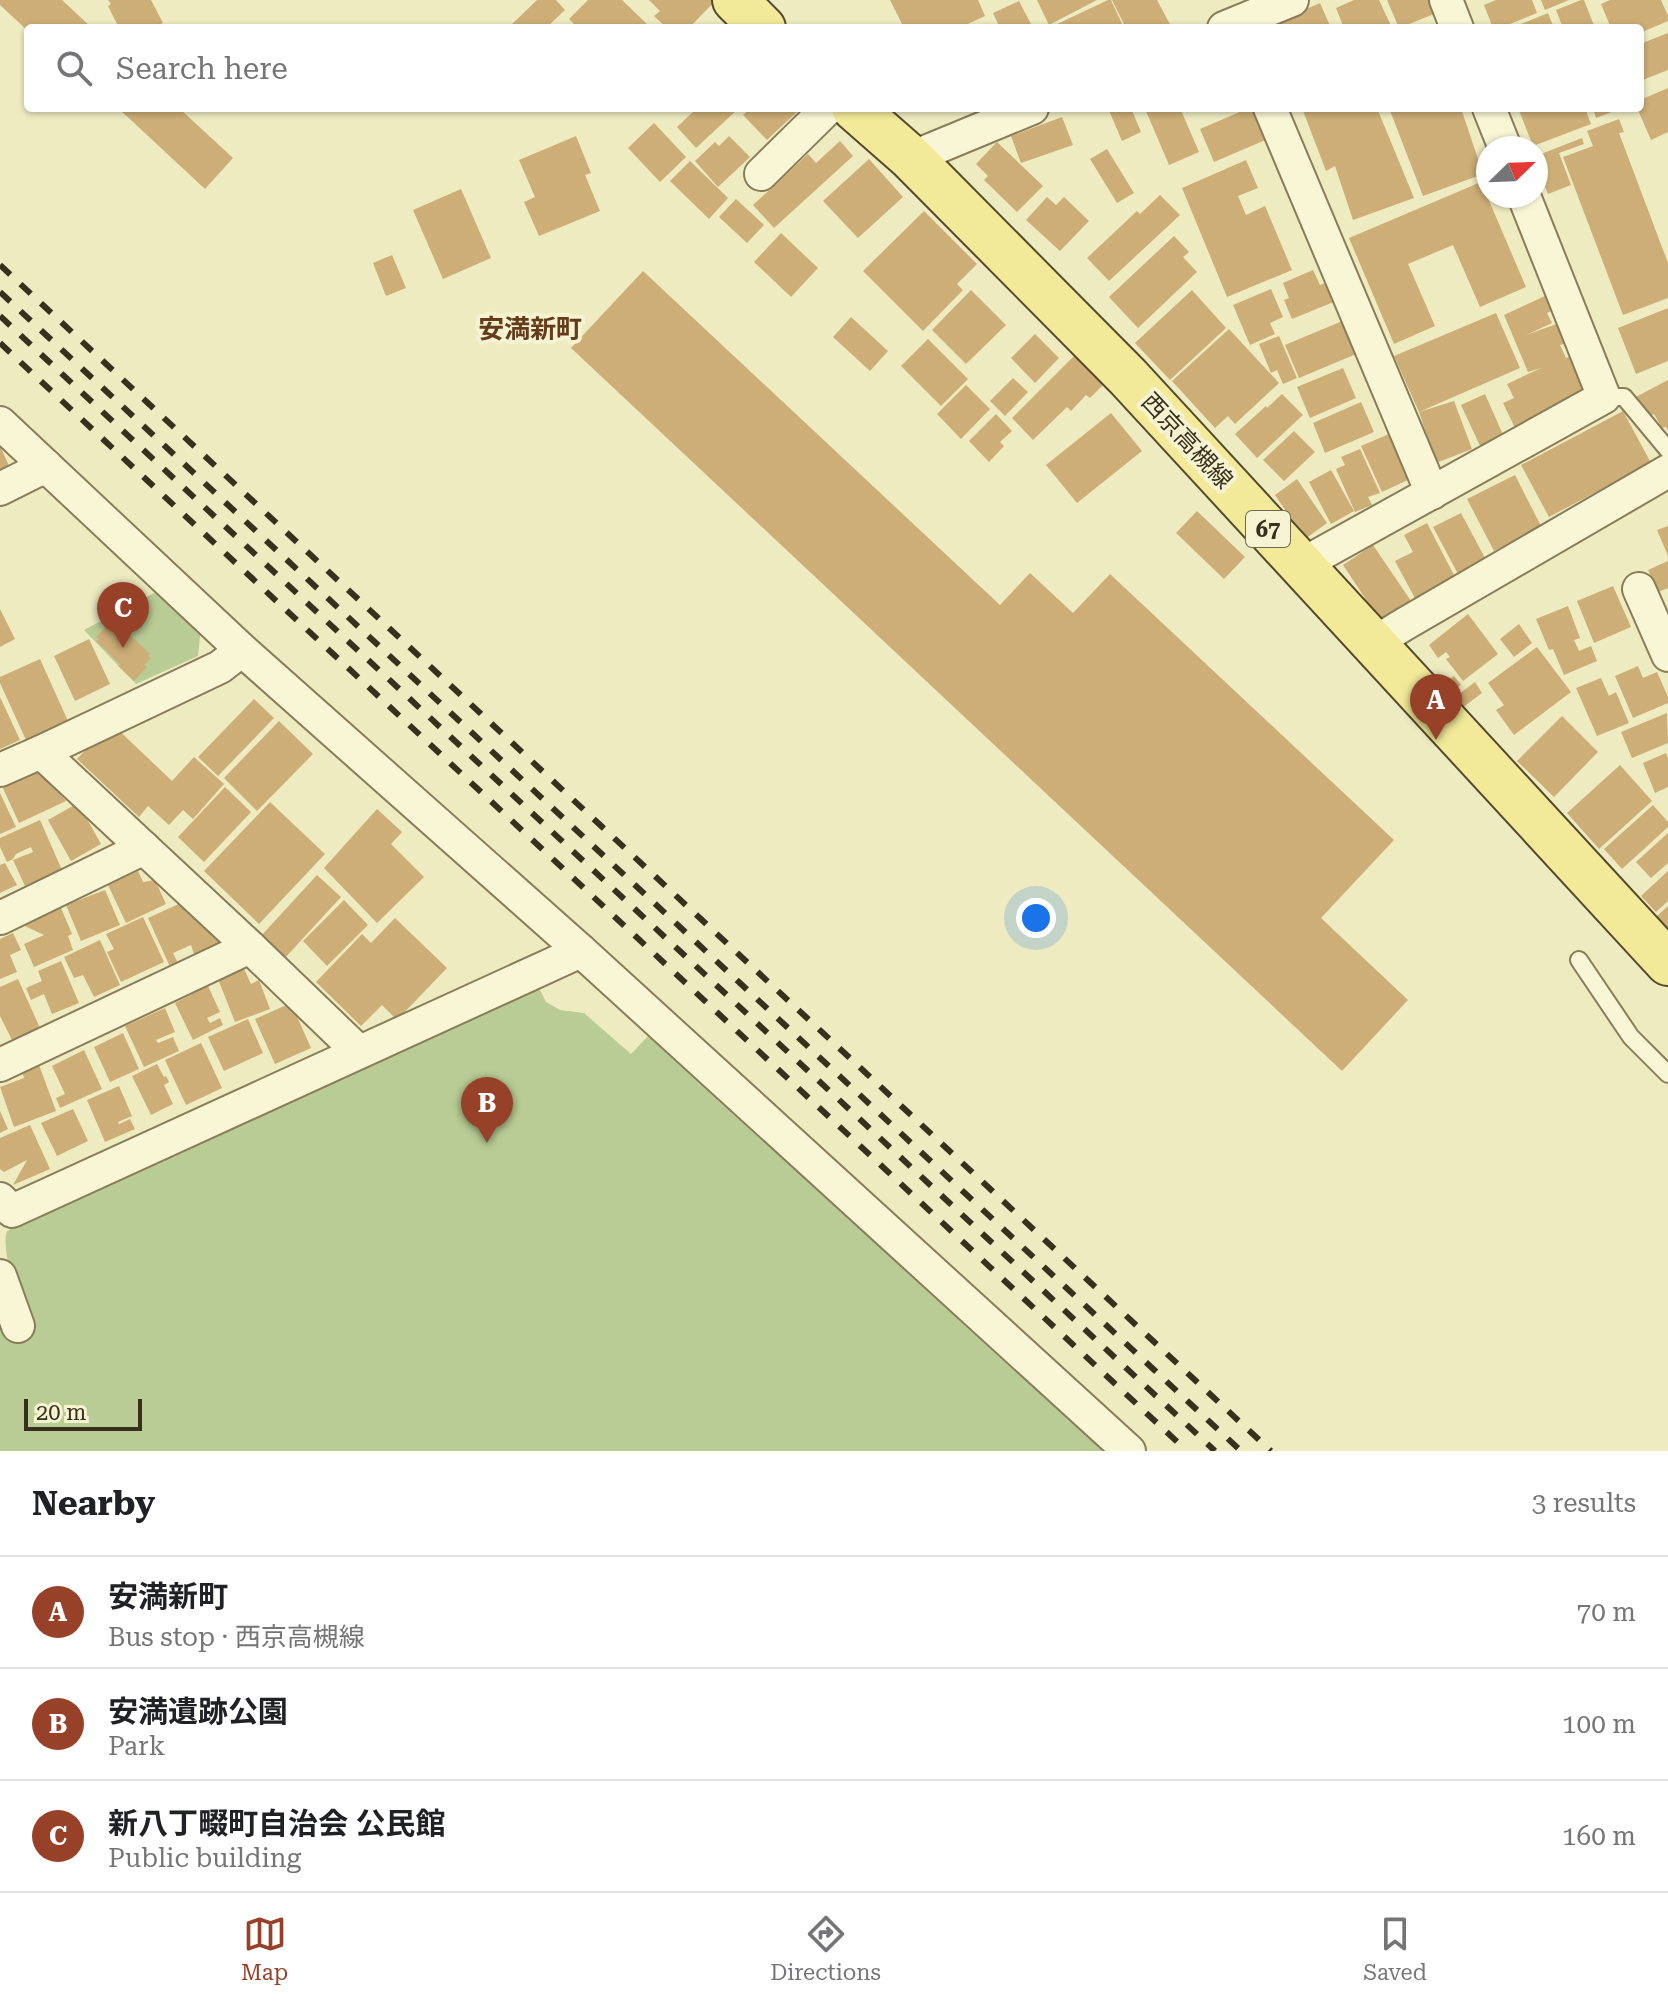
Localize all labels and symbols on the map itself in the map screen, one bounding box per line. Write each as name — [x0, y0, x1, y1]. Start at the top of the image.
north arrow — [1476, 136, 1548, 208]
district label: 安満新町 — [478, 314, 582, 344]
street label: 西京高槻線 — [1136, 388, 1238, 494]
road number: 67 — [1246, 511, 1290, 547]
pin: C — [97, 582, 149, 648]
pin: A — [1410, 674, 1462, 740]
your location — [1016, 898, 1056, 938]
pin: B — [461, 1077, 513, 1143]
scale bar — [24, 1395, 142, 1431]

